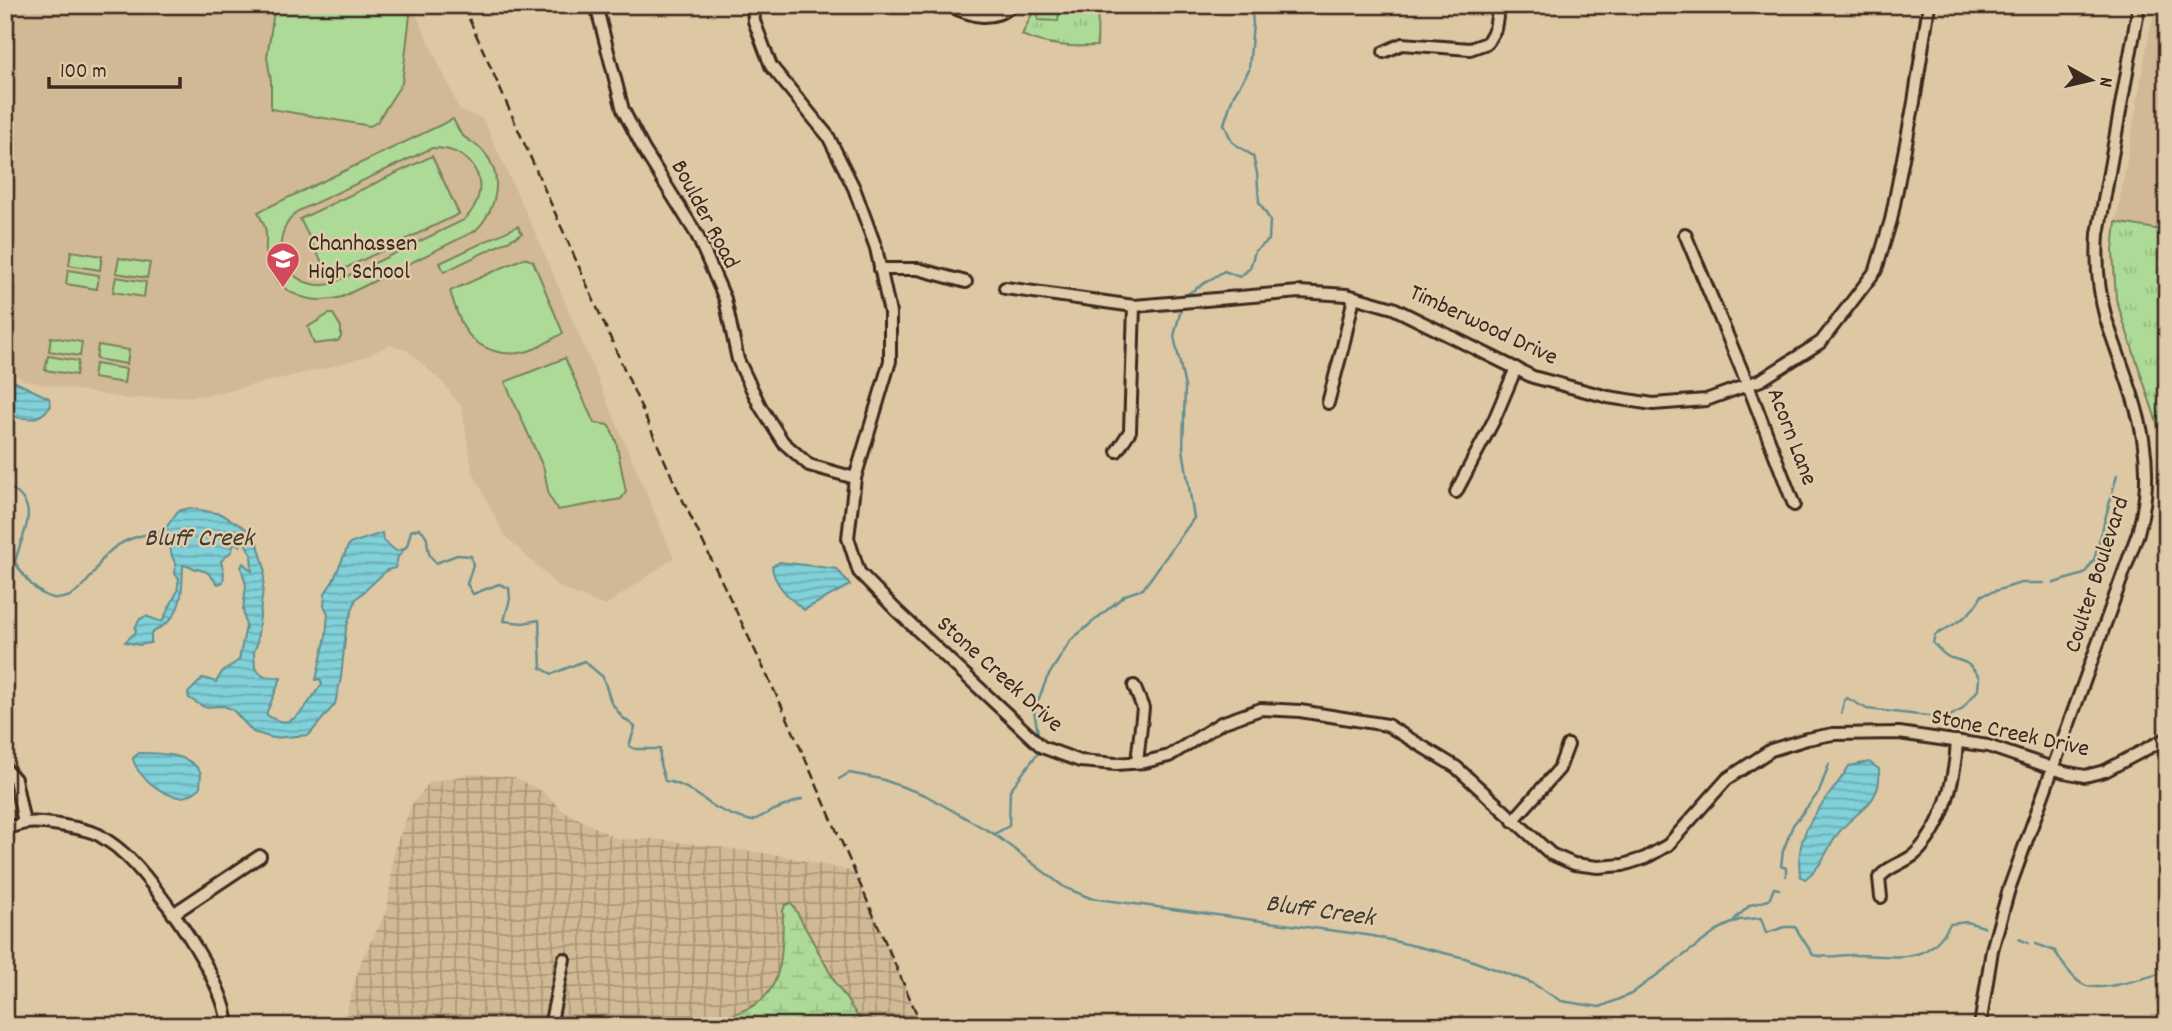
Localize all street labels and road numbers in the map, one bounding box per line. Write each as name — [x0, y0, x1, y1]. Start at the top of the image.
street label: Boulder Road — [661, 154, 747, 276]
street label: Timberwood Drive — [1403, 277, 1563, 375]
street label: Acorn Lane — [1757, 383, 1825, 491]
street label: Coulter Boulevard — [2057, 492, 2139, 658]
street label: Stone Creek Drive — [928, 609, 1070, 741]
street label: Stone Creek Drive — [1928, 701, 2092, 767]

